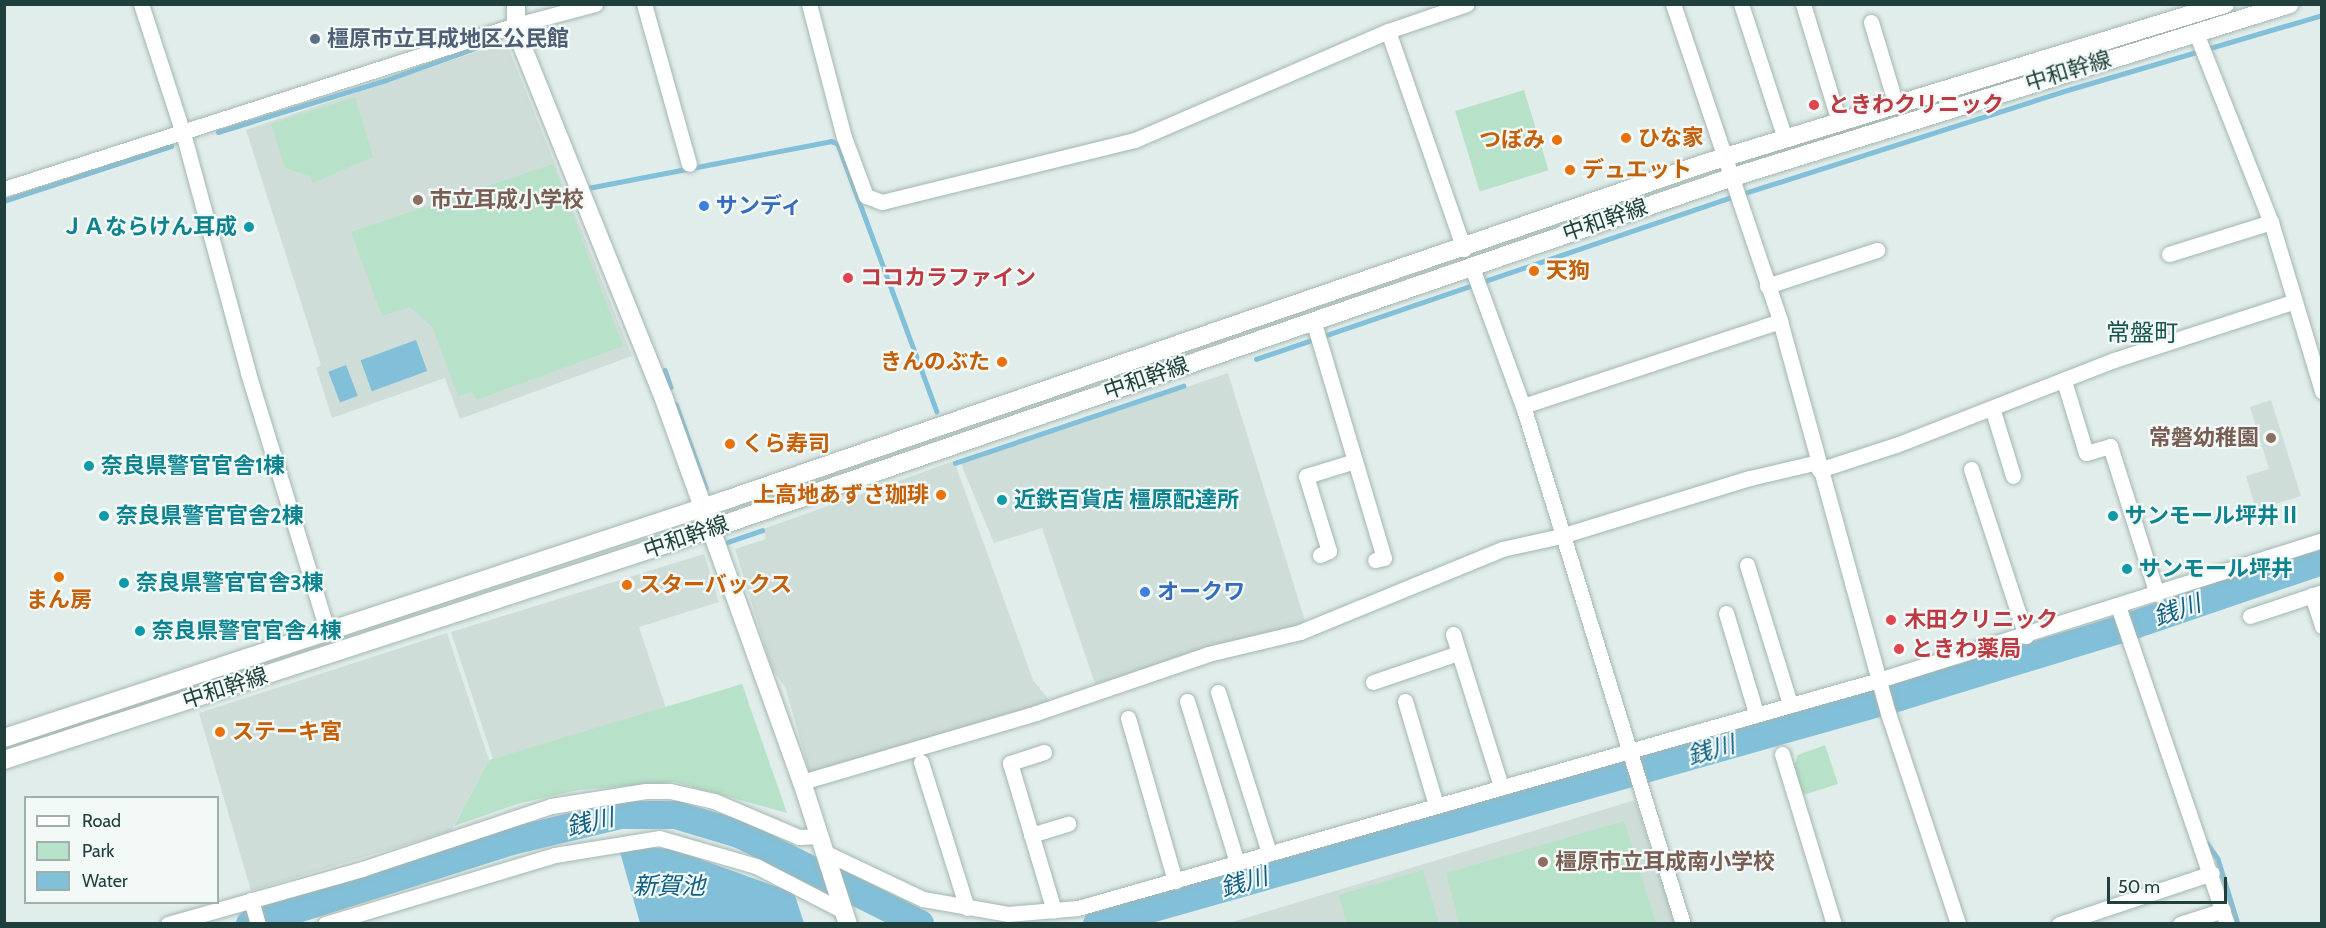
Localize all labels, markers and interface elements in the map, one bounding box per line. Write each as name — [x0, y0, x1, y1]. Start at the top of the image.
place label: 橿原市立耳成地区公民館 — [327, 26, 569, 52]
marker: 橿原市立耳成地区公民館 — [308, 32, 322, 46]
street label: 中和幹線 — [2022, 46, 2114, 96]
place label: ときわクリニック — [1828, 92, 2004, 118]
marker: ときわクリニック — [1805, 96, 1823, 114]
place label: ひな家 — [1638, 125, 1704, 151]
place label: つぼみ — [1479, 127, 1545, 153]
marker: ひな家 — [1619, 131, 1633, 145]
marker: つぼみ — [1550, 133, 1564, 147]
place label: デュエット — [1582, 157, 1692, 183]
marker: デュエット — [1563, 163, 1577, 177]
place label: 市立耳成小学校 — [430, 187, 584, 213]
marker: 市立耳成小学校 — [411, 193, 425, 207]
place label: サンディ — [716, 193, 804, 219]
street label: 中和幹線 — [1559, 193, 1651, 247]
marker: サンディ — [697, 199, 711, 213]
place label: ＪＡならけん耳成 — [61, 214, 237, 240]
marker: ＪＡならけん耳成 — [242, 220, 256, 234]
place label: 天狗 — [1546, 258, 1590, 284]
marker: 天狗 — [1527, 264, 1541, 278]
place label: ココカラファイン — [860, 265, 1036, 291]
marker: ココカラファイン — [841, 271, 855, 285]
district label: 常盤町 — [2106, 319, 2178, 347]
place label: きんのぶた — [880, 349, 990, 375]
street label: 中和幹線 — [1100, 351, 1192, 405]
marker: きんのぶた — [995, 355, 1009, 369]
place label: 常磐幼稚園 — [2149, 425, 2259, 451]
place label: くら寿司 — [742, 431, 830, 457]
marker: 常磐幼稚園 — [2264, 431, 2278, 445]
marker: くら寿司 — [723, 437, 737, 451]
place label: 奈良県警官官舎1棟 — [101, 453, 285, 479]
marker: 奈良県警官官舎1棟 — [82, 459, 96, 473]
place label: 上高地あずさ珈琲 — [753, 482, 929, 508]
place label: 近鉄百貨店 橿原配達所 — [1014, 487, 1239, 513]
marker: 上高地あずさ珈琲 — [934, 488, 948, 502]
marker: 近鉄百貨店 橿原配達所 — [995, 493, 1009, 507]
place label: 奈良県警官官舎2棟 — [116, 503, 304, 529]
place label: サンモール坪井Ⅱ — [2125, 503, 2301, 529]
marker: 奈良県警官官舎2棟 — [97, 509, 111, 523]
marker: サンモール坪井Ⅱ — [2106, 509, 2120, 523]
street label: 中和幹線 — [640, 510, 732, 564]
place label: サンモール坪井 — [2139, 556, 2293, 582]
marker: サンモール坪井 — [2120, 562, 2134, 576]
marker: まん房 — [52, 570, 66, 584]
place label: 奈良県警官官舎3棟 — [136, 570, 324, 596]
place label: スターバックス — [639, 572, 793, 598]
marker: 奈良県警官官舎3棟 — [117, 576, 131, 590]
marker: スターバックス — [620, 578, 634, 592]
place label: オークワ — [1157, 579, 1245, 605]
marker: オークワ — [1138, 585, 1152, 599]
place label: まん房 — [26, 587, 92, 613]
water label: 銭川 — [2150, 589, 2204, 631]
place label: 木田クリニック — [1904, 607, 2058, 633]
marker: 木田クリニック — [1882, 611, 1900, 629]
place label: 奈良県警官官舎4棟 — [152, 618, 342, 644]
marker: 奈良県警官官舎4棟 — [133, 624, 147, 638]
place label: ときわ薬局 — [1911, 636, 2021, 662]
marker: ときわ薬局 — [1892, 642, 1906, 656]
street label: 中和幹線 — [179, 662, 271, 714]
place label: ステーキ宮 — [232, 719, 342, 745]
marker: ステーキ宮 — [213, 725, 227, 739]
water label: 銭川 — [1684, 730, 1738, 770]
legend — [24, 796, 219, 904]
water label: 銭川 — [563, 803, 617, 841]
text: Road — [82, 810, 121, 832]
text: Park — [82, 840, 114, 862]
place label: 橿原市立耳成南小学校 — [1555, 849, 1775, 875]
marker: 橿原市立耳成南小学校 — [1536, 855, 1550, 869]
water label: 銭川 — [1217, 862, 1271, 902]
scale bar — [2110, 865, 2230, 903]
text: Water — [82, 870, 128, 892]
water label: 新賀池 — [633, 872, 705, 900]
text: 50 m — [2118, 876, 2160, 898]

